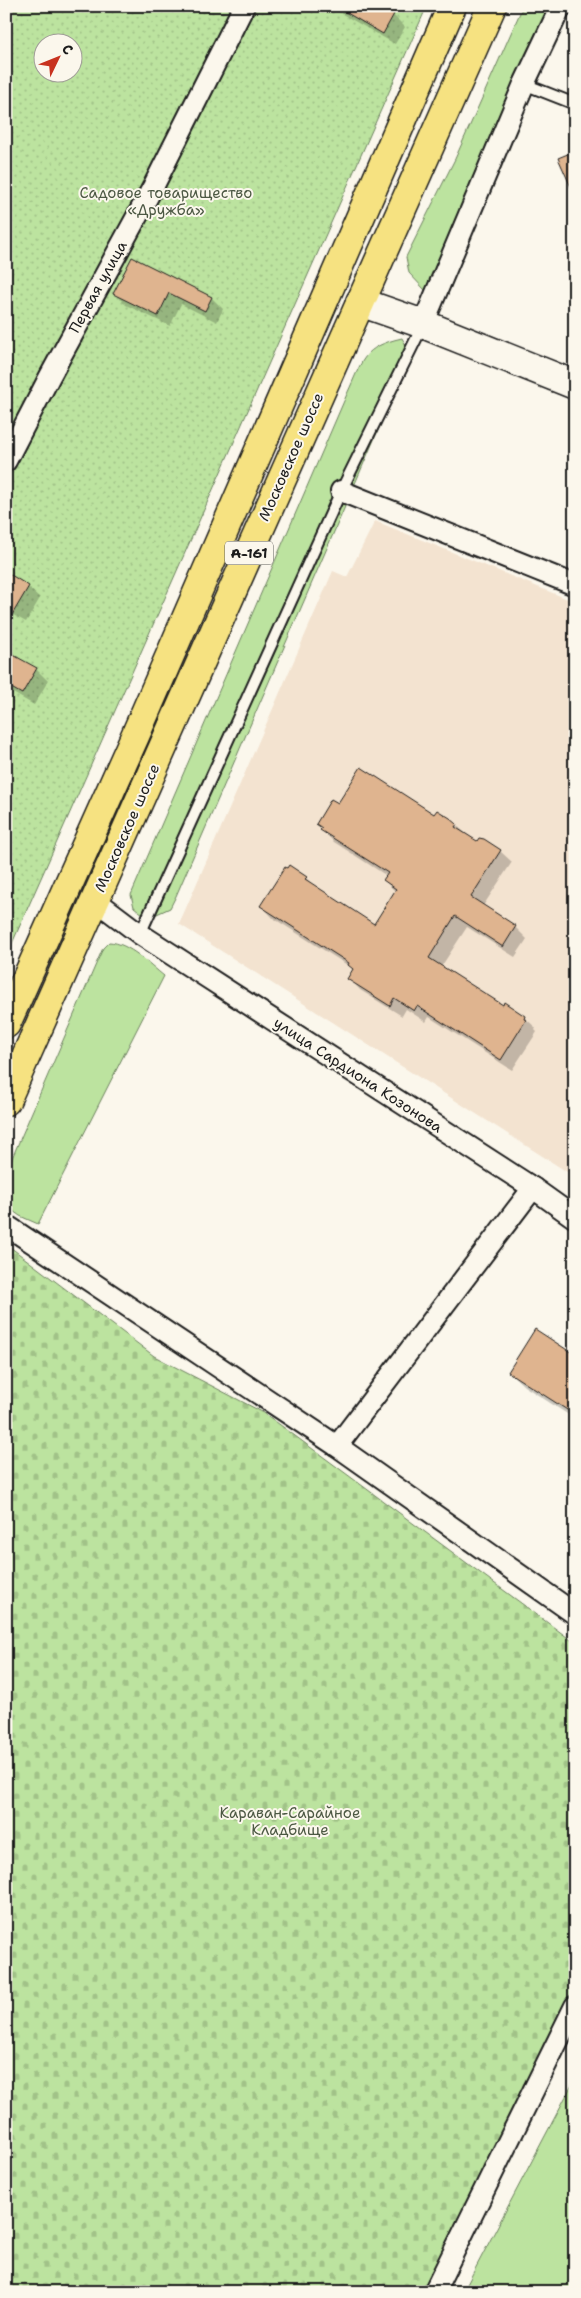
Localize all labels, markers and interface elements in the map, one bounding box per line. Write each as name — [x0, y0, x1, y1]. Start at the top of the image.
north arrow — [32, 32, 82, 82]
text: С — [58, 40, 77, 58]
park label: Садовое товарищество «Дружба» — [80, 183, 252, 220]
street label: Первая улица — [64, 237, 132, 337]
street label: Московское шоссе — [254, 390, 328, 524]
road number: А-161 — [225, 542, 273, 564]
street label: Московское шоссе — [90, 761, 164, 895]
street label: улица Сардиона Козонова — [270, 1013, 447, 1138]
park label: Караван-Сарайное Кладбище — [220, 1803, 360, 1840]

